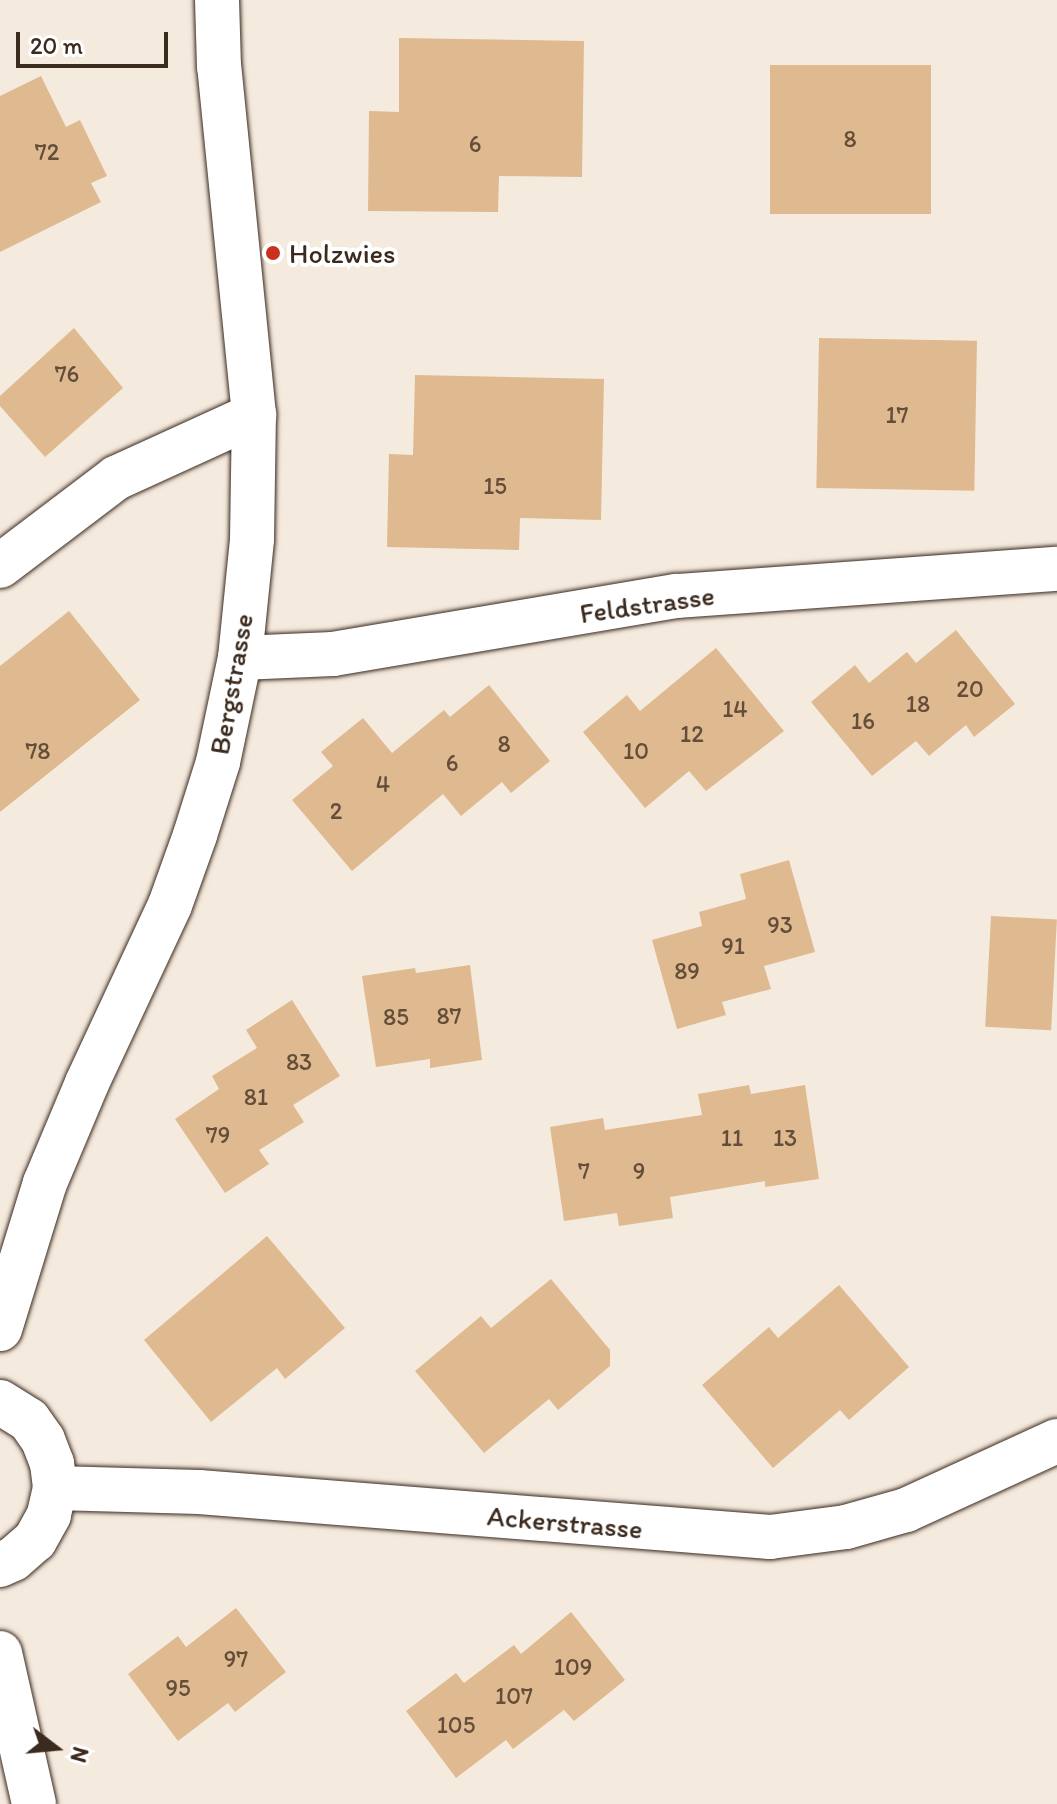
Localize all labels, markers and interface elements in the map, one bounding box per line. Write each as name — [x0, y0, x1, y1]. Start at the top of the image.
scale bar — [20, 16, 172, 66]
text: 20 m — [30, 31, 83, 60]
house number: 8 — [843, 125, 857, 153]
house number: 6 — [469, 130, 481, 158]
house number: 72 — [35, 138, 59, 166]
place label: Holzwies — [289, 236, 396, 270]
marker: Holzwies — [264, 244, 282, 262]
house number: 76 — [55, 360, 79, 388]
house number: 17 — [885, 401, 909, 429]
house number: 15 — [483, 472, 507, 500]
street label: Feldstrasse — [577, 578, 717, 630]
street label: Bergstrasse — [202, 611, 260, 757]
house number: 20 — [956, 675, 984, 703]
house number: 18 — [906, 690, 930, 718]
house number: 14 — [722, 695, 748, 723]
house number: 16 — [851, 707, 875, 735]
house number: 12 — [680, 720, 704, 748]
house number: 8 — [497, 730, 511, 758]
house number: 78 — [25, 737, 51, 765]
house number: 10 — [623, 737, 649, 765]
house number: 6 — [446, 749, 458, 777]
house number: 4 — [376, 770, 390, 798]
house number: 2 — [330, 797, 342, 825]
house number: 93 — [767, 911, 793, 939]
house number: 91 — [721, 932, 745, 960]
house number: 89 — [674, 957, 700, 985]
house number: 87 — [436, 1002, 462, 1030]
house number: 85 — [383, 1003, 409, 1031]
house number: 83 — [286, 1048, 312, 1076]
house number: 81 — [244, 1083, 268, 1111]
house number: 79 — [206, 1121, 230, 1149]
house number: 11 — [721, 1124, 743, 1152]
house number: 13 — [773, 1124, 797, 1152]
house number: 7 — [578, 1157, 590, 1185]
house number: 9 — [633, 1157, 645, 1185]
street label: Ackerstrasse — [486, 1498, 644, 1546]
house number: 97 — [224, 1645, 248, 1673]
house number: 109 — [554, 1653, 592, 1681]
house number: 95 — [165, 1674, 191, 1702]
house number: 107 — [495, 1682, 533, 1710]
north arrow — [16, 1708, 96, 1788]
house number: 105 — [437, 1711, 475, 1739]
text: N — [65, 1744, 95, 1766]

